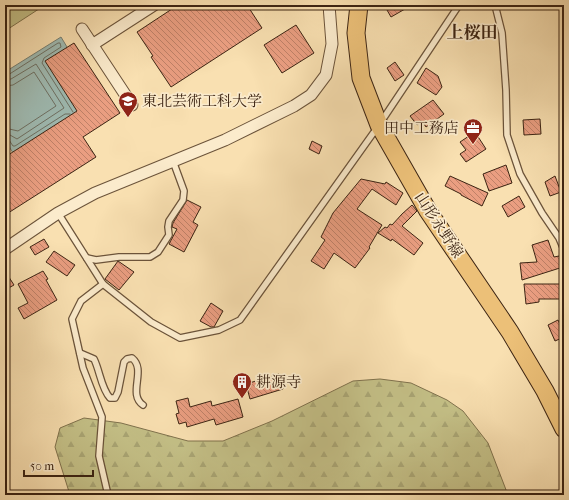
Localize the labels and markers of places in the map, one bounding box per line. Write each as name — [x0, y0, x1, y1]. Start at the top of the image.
school or university icon: 東北芸術工科大学 — [117, 90, 139, 118]
place label: 東北芸術工科大学 — [142, 92, 262, 110]
office icon: 田中工務店 — [462, 117, 484, 145]
place label: 田中工務店 — [384, 119, 459, 137]
building icon: 耕源寺 — [231, 371, 253, 399]
place label: 耕源寺 — [256, 373, 301, 391]

